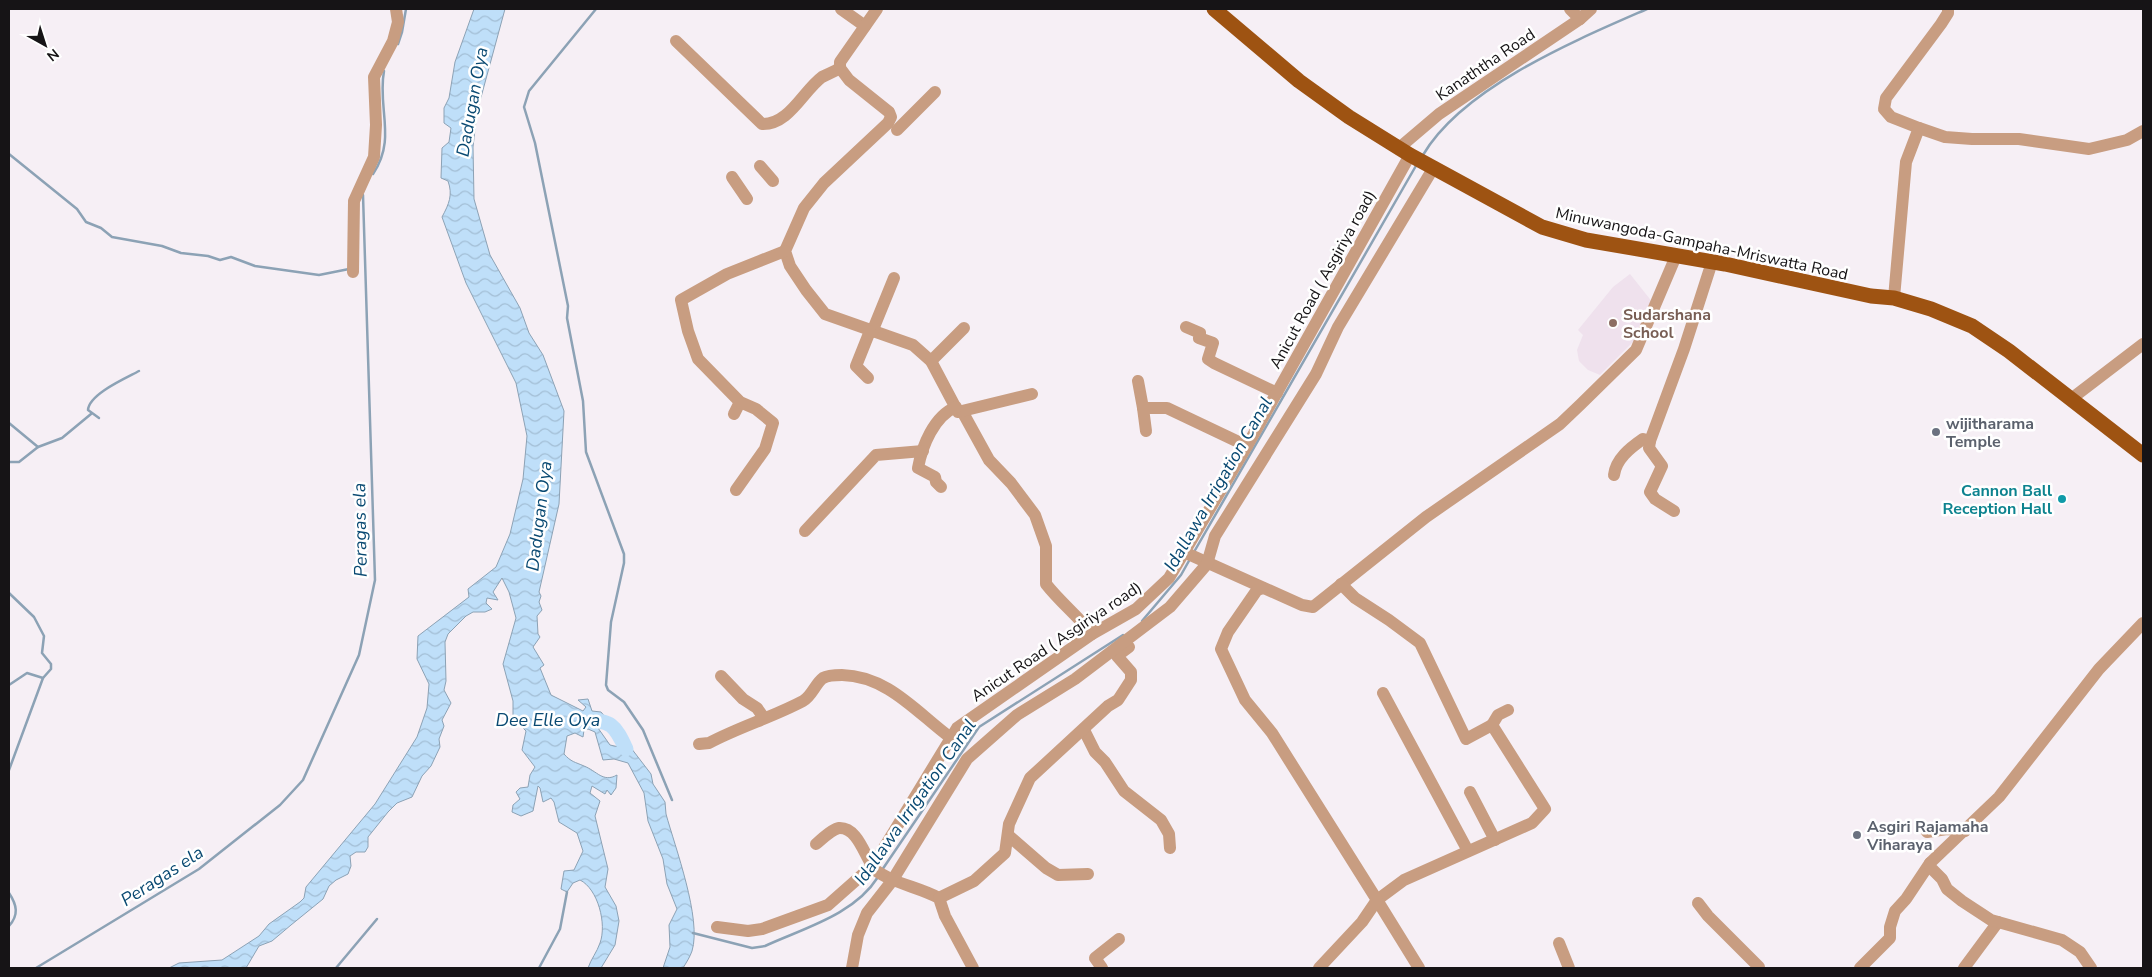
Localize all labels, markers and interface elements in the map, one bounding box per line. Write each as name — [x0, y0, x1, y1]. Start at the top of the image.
north arrow — [20, 20, 70, 70]
street label: Kanaththa Road — [1432, 23, 1539, 106]
text: N — [43, 44, 63, 65]
water label: Dadugan Oya — [451, 45, 493, 159]
street label: Anicut Road ( Asgiriya road) — [1265, 186, 1381, 373]
street label: Minuwangoda-Gampaha-Mriswatta Road — [1554, 202, 1850, 286]
place label: Sudarshana School — [1623, 304, 1711, 344]
marker: Sudarshana School — [1607, 317, 1619, 329]
water label: Idallawa Irrigation Canal — [1158, 393, 1278, 575]
place label: wijitharama Temple — [1946, 413, 2034, 453]
marker: wijitharama Temple — [1930, 426, 1942, 438]
water label: Dadugan Oya — [520, 460, 558, 572]
place label: Cannon Ball Reception Hall — [1943, 480, 2052, 520]
water label: Peragas ela — [347, 483, 373, 577]
marker: Cannon Ball Reception Hall — [2056, 493, 2068, 505]
street label: Anicut Road ( Asgiriya road) — [967, 577, 1146, 707]
water label: Dee Elle Oya — [496, 708, 600, 732]
water label: Idallawa Irrigation Canal — [849, 714, 981, 890]
place label: Asgiri Rajamaha Viharaya — [1866, 816, 1988, 856]
marker: Asgiri Rajamaha Viharaya — [1851, 829, 1863, 841]
water label: Peragas ela — [116, 840, 208, 912]

